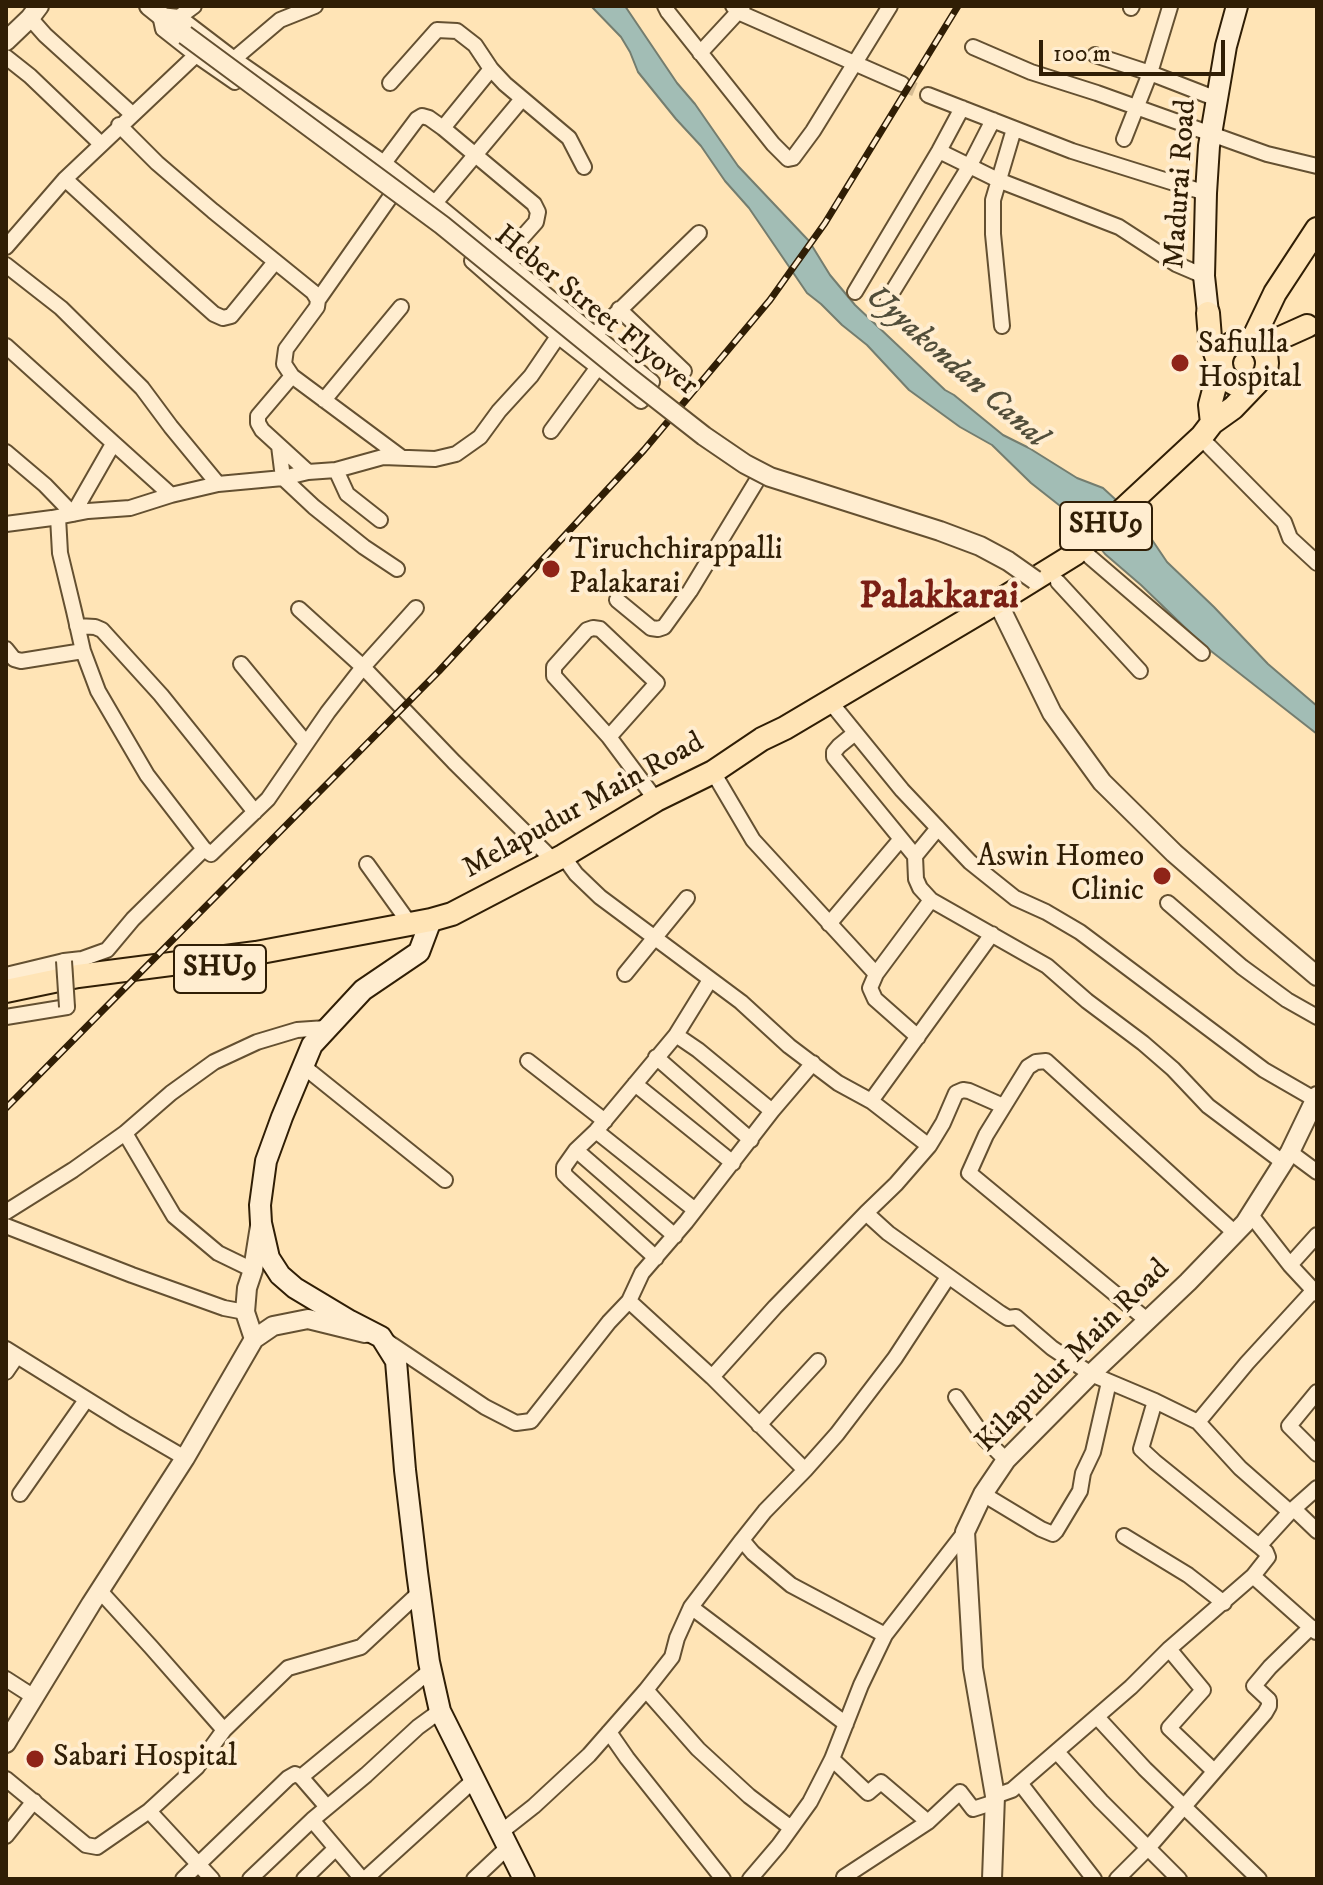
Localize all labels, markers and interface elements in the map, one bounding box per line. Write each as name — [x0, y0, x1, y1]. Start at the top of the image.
scale bar — [1043, 24, 1229, 74]
text: 100 m — [1053, 39, 1111, 69]
street label: Madurai Road — [1158, 98, 1206, 270]
street label: Heber Street Flyover — [486, 219, 704, 405]
water label: Uyyakondan Canal — [856, 278, 1054, 458]
place label: Safiulla Hospital — [1198, 328, 1301, 398]
marker: Safiulla Hospital — [1169, 352, 1191, 374]
road number: SHU9 — [1060, 502, 1152, 550]
place label: Tiruchchirappalli Palakarai — [569, 534, 782, 604]
marker: Tiruchchirappalli Palakarai — [540, 558, 562, 580]
district label: Palakkarai — [859, 576, 1019, 622]
street label: Melapudur Main Road — [457, 726, 711, 888]
place label: Aswin Homeo Clinic — [977, 841, 1144, 912]
marker: Aswin Homeo Clinic — [1151, 865, 1173, 887]
road number: SHU9 — [174, 945, 266, 993]
street label: Kilapudur Main Road — [970, 1253, 1178, 1461]
place label: Sabari Hospital — [53, 1741, 237, 1777]
marker: Sabari Hospital — [24, 1748, 46, 1770]

